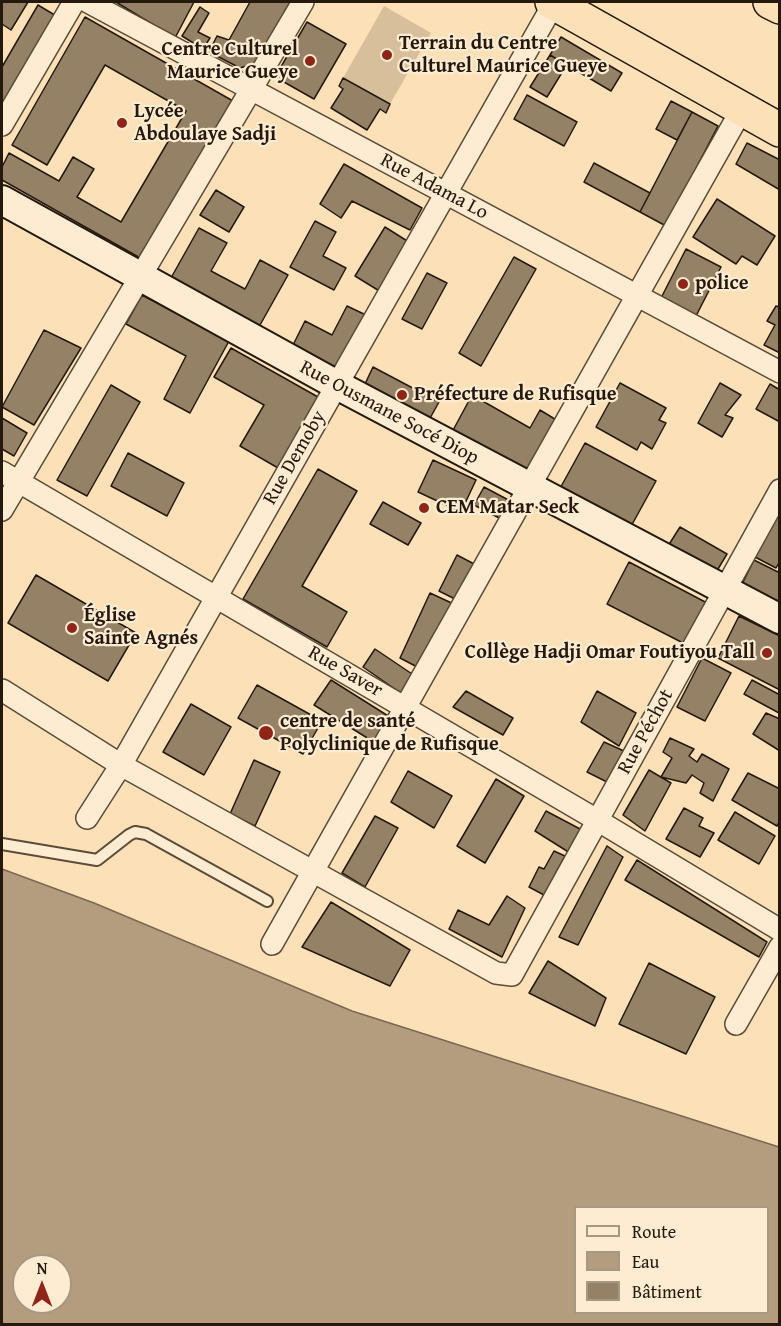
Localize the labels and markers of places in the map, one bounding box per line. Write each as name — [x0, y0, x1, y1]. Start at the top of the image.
place label: Terrain du Centre Culturel Maurice Gueye — [399, 32, 607, 79]
place label: Centre Culturel Maurice Gueye — [161, 38, 298, 85]
marker: Terrain du Centre Culturel Maurice Gueye — [380, 48, 394, 62]
marker: Centre Culturel Maurice Gueye — [303, 54, 317, 68]
place label: Lycée Abdoulaye Sadji — [134, 100, 276, 147]
marker: Lycée Abdoulaye Sadji — [115, 116, 129, 130]
place label: police — [695, 272, 748, 296]
marker: police — [676, 277, 690, 291]
place label: Préfecture de Rufisque — [414, 383, 617, 407]
marker: Préfecture de Rufisque — [395, 388, 409, 402]
place label: CEM Matar Seck — [436, 496, 579, 520]
marker: CEM Matar Seck — [417, 501, 431, 515]
place label: Église Sainte Agnés — [84, 604, 198, 651]
marker: Église Sainte Agnés — [65, 621, 79, 635]
place label: Collège Hadji Omar Foutiyou Tall — [465, 641, 755, 665]
marker: Collège Hadji Omar Foutiyou Tall — [760, 646, 774, 660]
place label: centre de santé Polyclinique de Rufisque — [280, 710, 499, 757]
marker: centre de santé Polyclinique de Rufisque — [257, 724, 275, 742]

